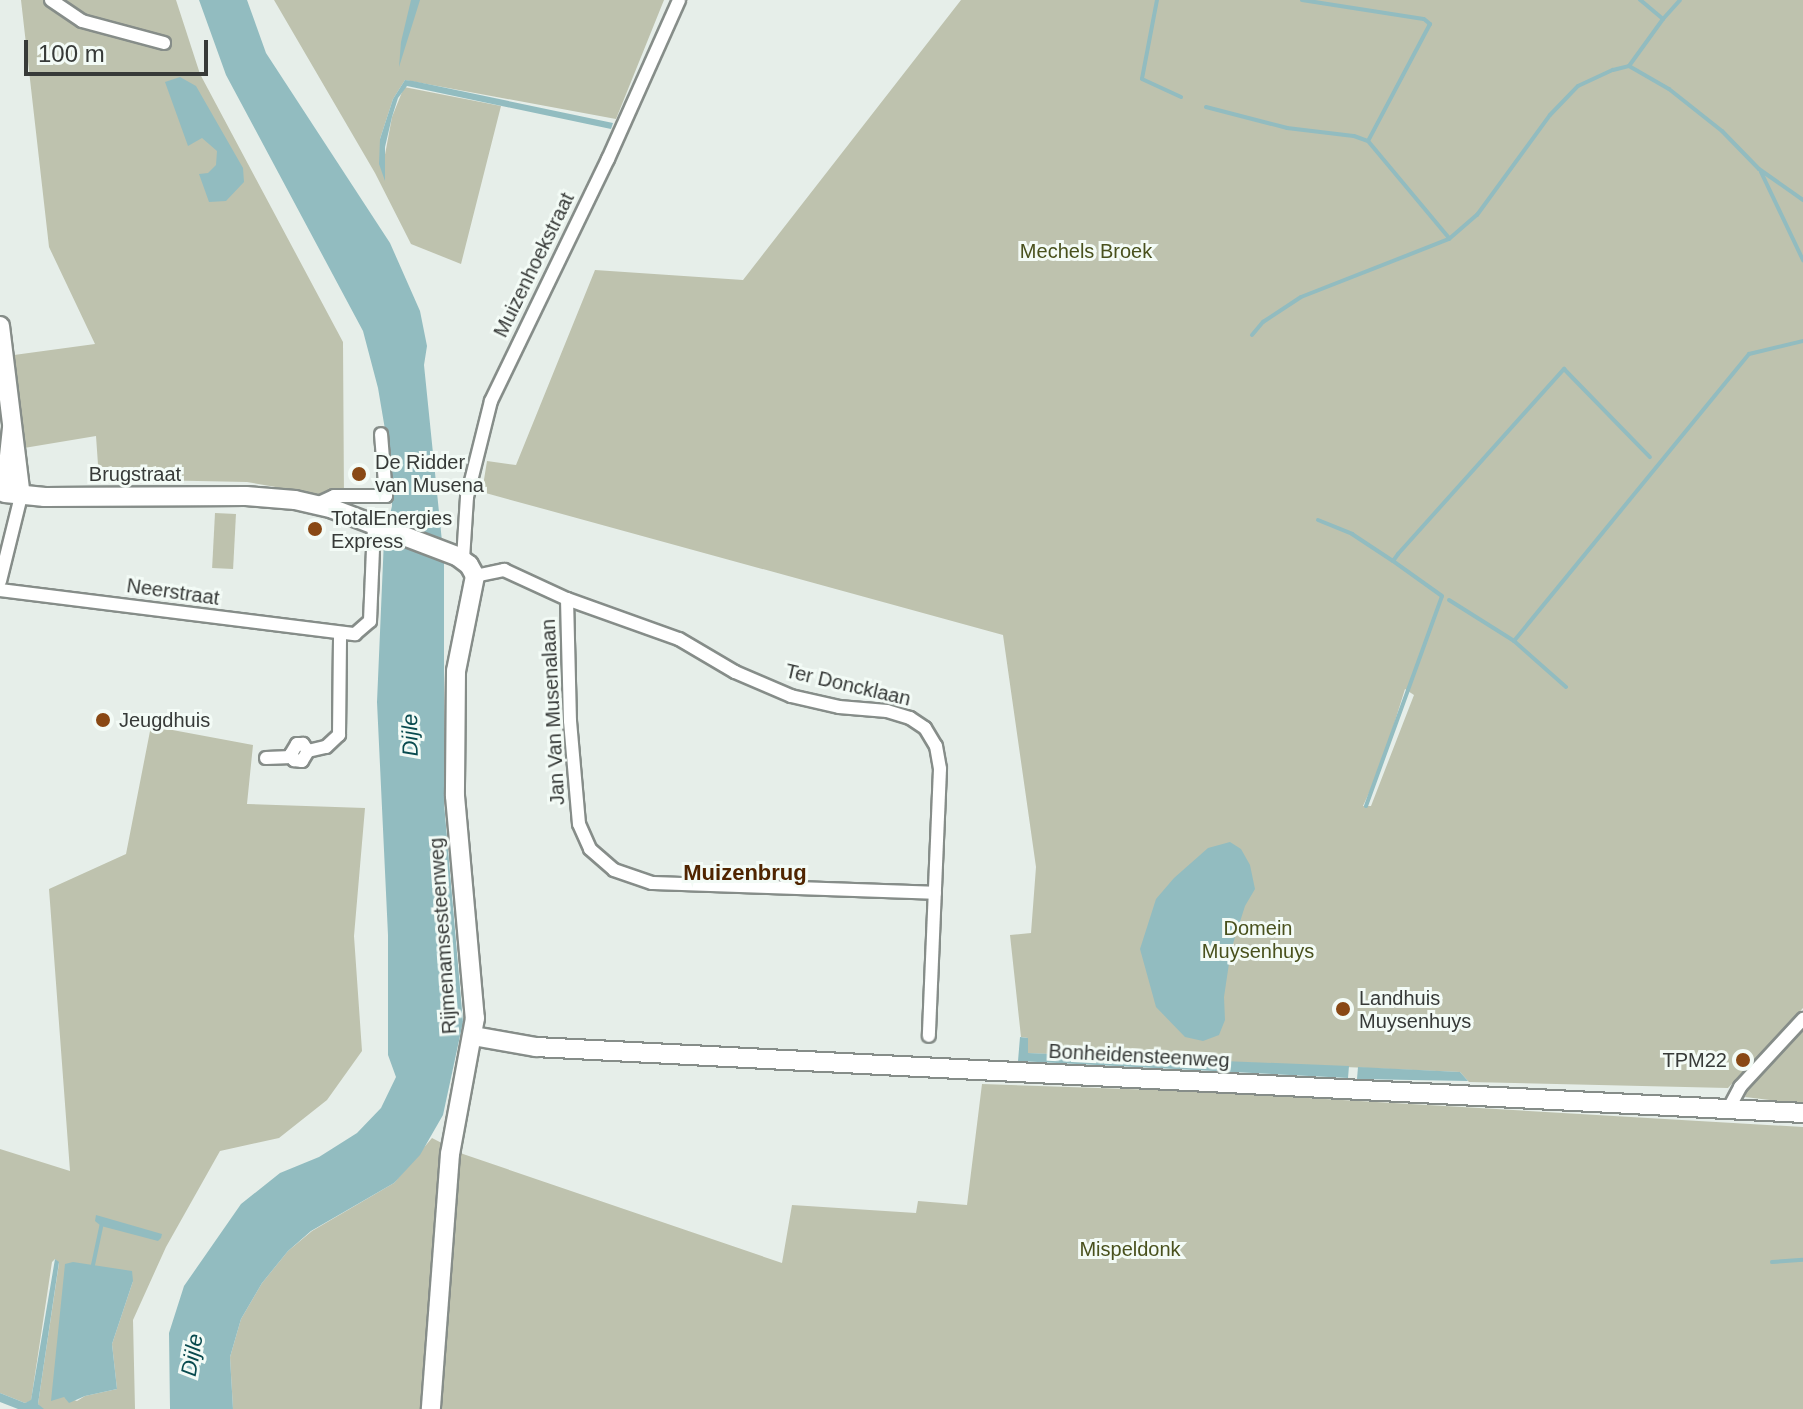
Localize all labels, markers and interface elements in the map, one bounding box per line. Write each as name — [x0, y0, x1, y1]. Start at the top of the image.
scale bar — [28, 24, 212, 74]
text: 100 m — [38, 40, 105, 67]
street label: Muizenhoekstraat — [489, 189, 579, 341]
park label: Mechels Broek — [1020, 239, 1152, 263]
place label: De Ridder van Musena — [375, 450, 484, 497]
street label: Brugstraat — [89, 462, 181, 486]
marker: De Ridder van Musena — [350, 465, 368, 483]
place label: TotalEnergies Express — [331, 506, 452, 553]
marker: TotalEnergies Express — [306, 520, 324, 538]
street label: Neerstraat — [125, 574, 221, 610]
street label: Jan Van Musenalaan — [536, 618, 570, 806]
street label: Ter Doncklaan — [783, 659, 913, 711]
place label: Jeugdhuis — [119, 708, 210, 732]
marker: Jeugdhuis — [94, 711, 112, 729]
water label: Dijle — [396, 713, 424, 757]
street label: Rijmenamsesteenweg — [424, 837, 462, 1035]
district label: Muizenbrug — [683, 860, 807, 886]
park label: Domein Muysenhuys — [1202, 916, 1314, 963]
place label: Landhuis Muysenhuys — [1359, 986, 1471, 1033]
marker: Landhuis Muysenhuys — [1334, 1000, 1352, 1018]
street label: Bonheidensteenweg — [1048, 1039, 1230, 1073]
place label: TPM22 — [1663, 1048, 1727, 1072]
marker: TPM22 — [1734, 1051, 1752, 1069]
park label: Mispeldonk — [1079, 1237, 1181, 1261]
water label: Dijle — [175, 1332, 209, 1378]

